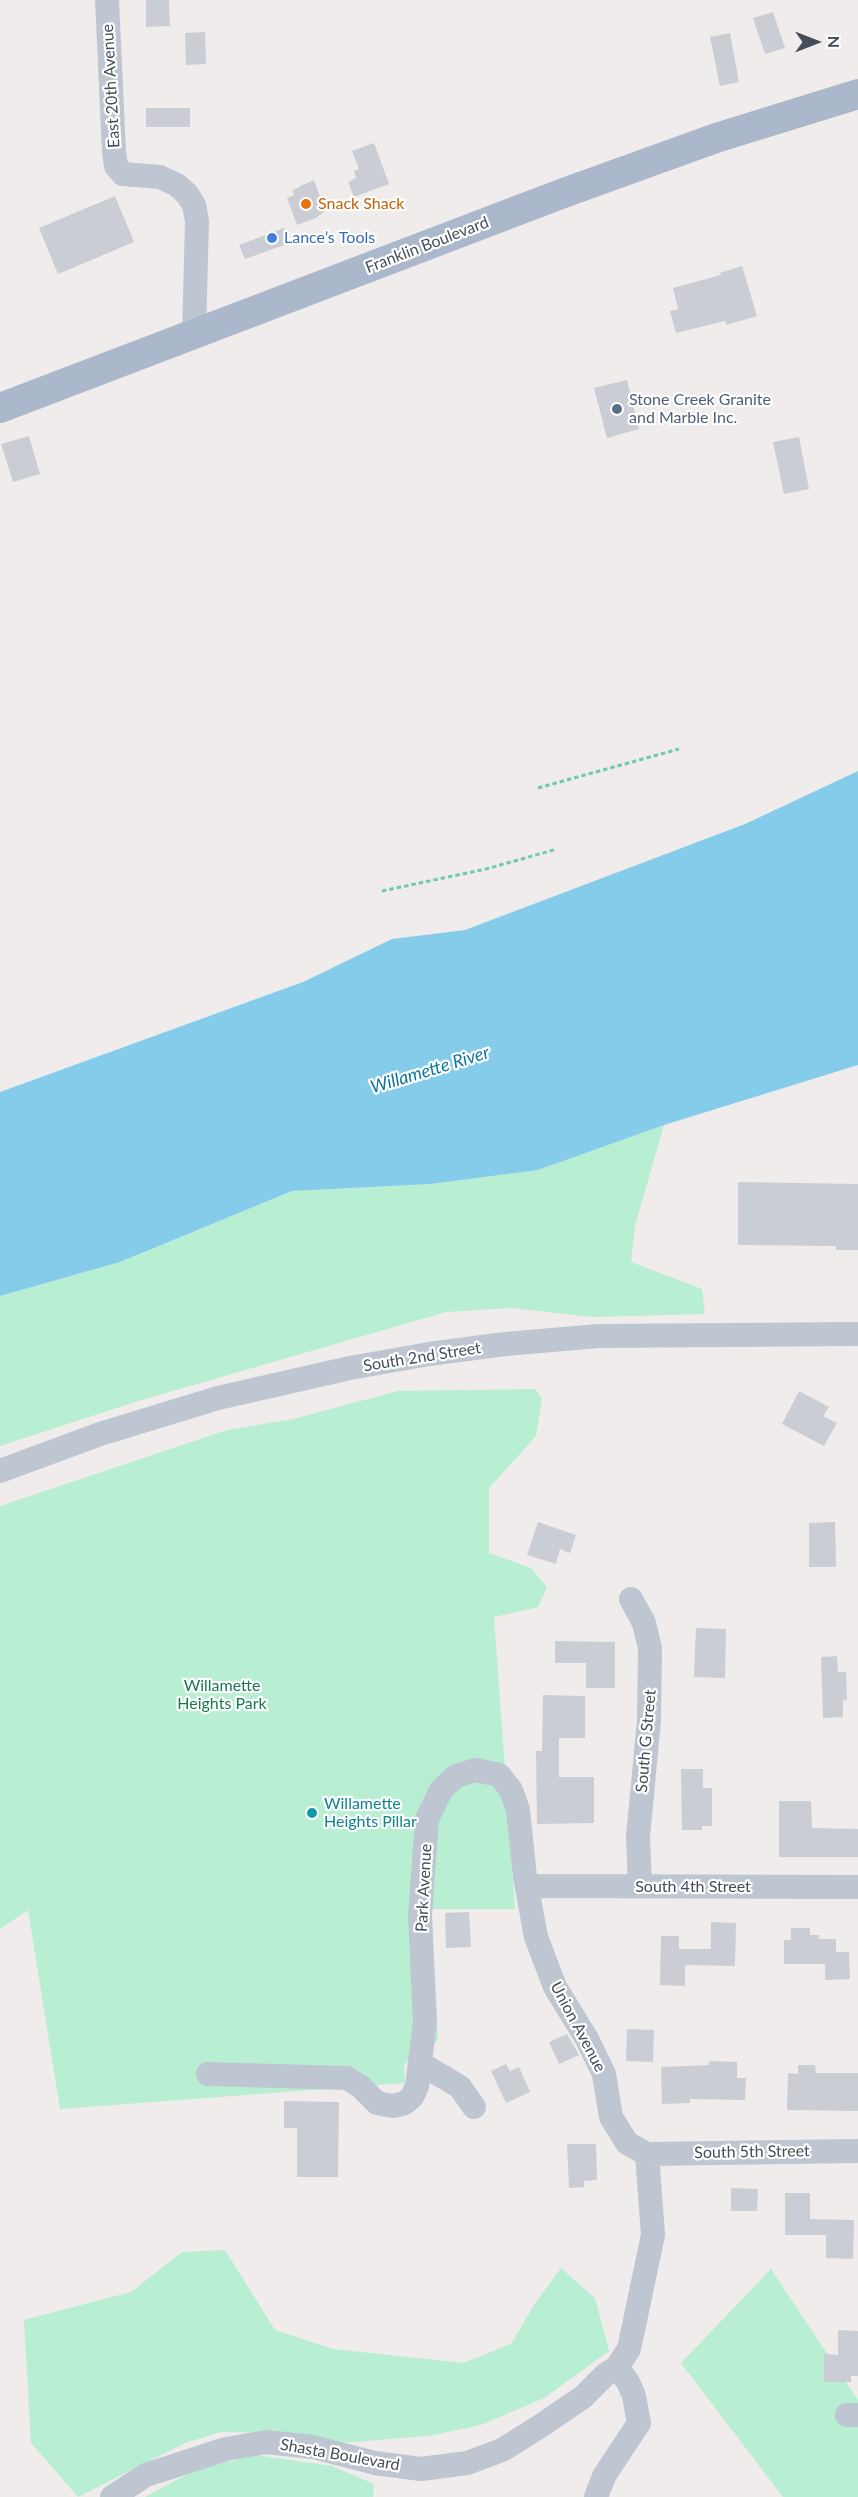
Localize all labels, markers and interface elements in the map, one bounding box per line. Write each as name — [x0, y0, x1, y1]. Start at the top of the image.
north arrow — [786, 12, 846, 72]
street label: East 20th Avenue — [98, 24, 124, 148]
text: N — [825, 36, 844, 48]
place label: Snack Shack — [318, 194, 404, 214]
marker: Snack Shack — [299, 197, 313, 211]
street label: Franklin Boulevard — [363, 213, 491, 277]
place label: Lance’s Tools — [284, 228, 375, 248]
marker: Lance’s Tools — [265, 231, 279, 245]
place label: Stone Creek Granite and Marble Inc. — [629, 390, 771, 428]
marker: Stone Creek Granite and Marble Inc. — [610, 402, 624, 416]
water label: Willamette River — [368, 1042, 492, 1098]
street label: South 2nd Street — [362, 1338, 482, 1376]
park label: Willamette Heights Park — [177, 1676, 267, 1714]
street label: South G Street — [632, 1689, 660, 1793]
place label: Willamette Heights Pillar — [324, 1794, 417, 1832]
marker: Willamette Heights Pillar — [305, 1806, 319, 1820]
street label: Park Avenue — [412, 1843, 436, 1933]
street label: South 4th Street — [635, 1877, 751, 1897]
street label: Union Avenue — [546, 1979, 610, 2075]
street label: South 5th Street — [694, 2141, 810, 2163]
street label: Shasta Boulevard — [279, 2435, 401, 2475]

